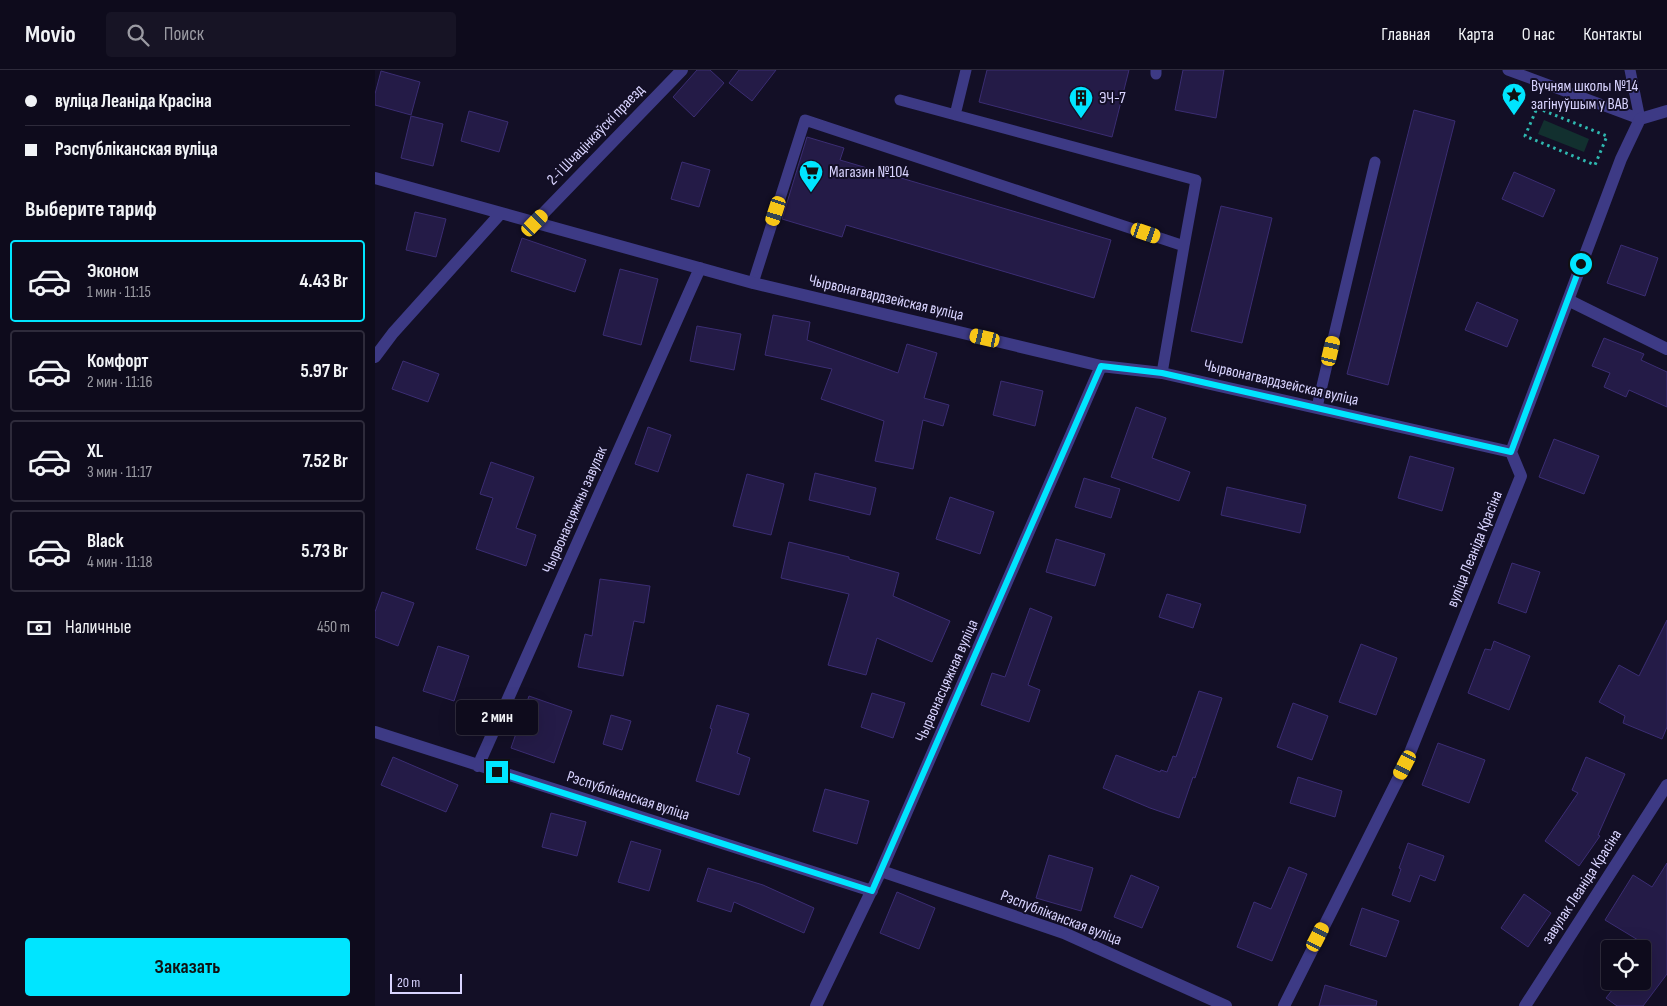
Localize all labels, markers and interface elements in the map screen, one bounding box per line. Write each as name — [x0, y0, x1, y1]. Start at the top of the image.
search box — [106, 12, 456, 57]
text: Movio — [25, 20, 76, 49]
icon: search — [124, 21, 152, 49]
text: Поиск — [164, 23, 204, 46]
text: Главная — [1381, 24, 1430, 45]
text: Карта — [1458, 24, 1494, 45]
text: О нас — [1522, 24, 1555, 45]
text: Контакты — [1583, 24, 1642, 45]
place label: Вучням школы №14 загінуўшым у ВАВ — [1531, 77, 1639, 114]
street label: 2-і Шчацінкаўскі праезд — [543, 81, 649, 189]
place icon: Вучням школы №14 загінуўшым у ВАВ — [1501, 82, 1527, 116]
building icon: ЭЧ-7 — [1068, 85, 1094, 119]
place label: ЭЧ-7 — [1099, 89, 1126, 108]
text: вуліца Леаніда Красіна — [55, 90, 212, 113]
text: Рэспубліканская вуліца — [55, 138, 218, 161]
supermarket icon: Магазин №104 — [798, 159, 824, 193]
place label: Магазин №104 — [829, 163, 909, 182]
car — [764, 194, 787, 228]
text: Выберите тариф — [25, 196, 157, 223]
car — [519, 207, 550, 239]
car — [1129, 221, 1162, 245]
route start — [1570, 253, 1592, 275]
icon: car — [27, 259, 72, 304]
text: Эконом — [87, 260, 139, 283]
text: 4.43 Br — [299, 270, 348, 293]
street label: Чырвонагвардзейская вуліца — [807, 271, 965, 325]
text: 1 мин · 11:15 — [87, 283, 151, 302]
car — [968, 327, 1001, 349]
car — [1320, 335, 1341, 367]
icon: car — [27, 349, 72, 394]
text: Комфорт — [87, 350, 149, 373]
street label: Чырвонагвардзейская вуліца — [1202, 356, 1360, 410]
text: 5.97 Br — [300, 360, 348, 383]
text: 2 мин · 11:16 — [87, 373, 152, 392]
icon: car — [27, 439, 72, 484]
text: XL — [87, 440, 103, 463]
street label: Чырвонасцяжны завулак — [538, 443, 612, 576]
text: 7.52 Br — [303, 450, 348, 473]
text: 3 мин · 11:17 — [87, 463, 152, 482]
street label: вуліца Леаніда Красіна — [1443, 488, 1507, 610]
icon: car — [27, 529, 72, 574]
text: Black — [87, 530, 124, 553]
text: 5.73 Br — [301, 540, 348, 563]
text: 4 мин · 11:18 — [87, 553, 153, 572]
icon: cash — [25, 614, 53, 642]
text: Наличные — [65, 616, 131, 639]
street label: Чырвонасцяжная вуліца — [911, 617, 983, 745]
text: 450 m — [317, 618, 350, 637]
callout: 2 мин — [456, 700, 538, 734]
text: 2 мин — [481, 708, 513, 727]
car — [1391, 748, 1418, 782]
route end — [486, 761, 508, 783]
street label: Рэспубліканская вуліца — [564, 767, 692, 825]
street label: завулак Леаніда Красіна — [1538, 826, 1626, 948]
street label: Рэспубліканская вуліца — [998, 886, 1124, 950]
car — [1304, 920, 1331, 954]
button: Заказать — [25, 938, 350, 996]
map controls — [1601, 940, 1651, 990]
button: locate — [1601, 940, 1651, 990]
scale bar — [390, 971, 463, 994]
text: 20 m — [397, 974, 420, 991]

